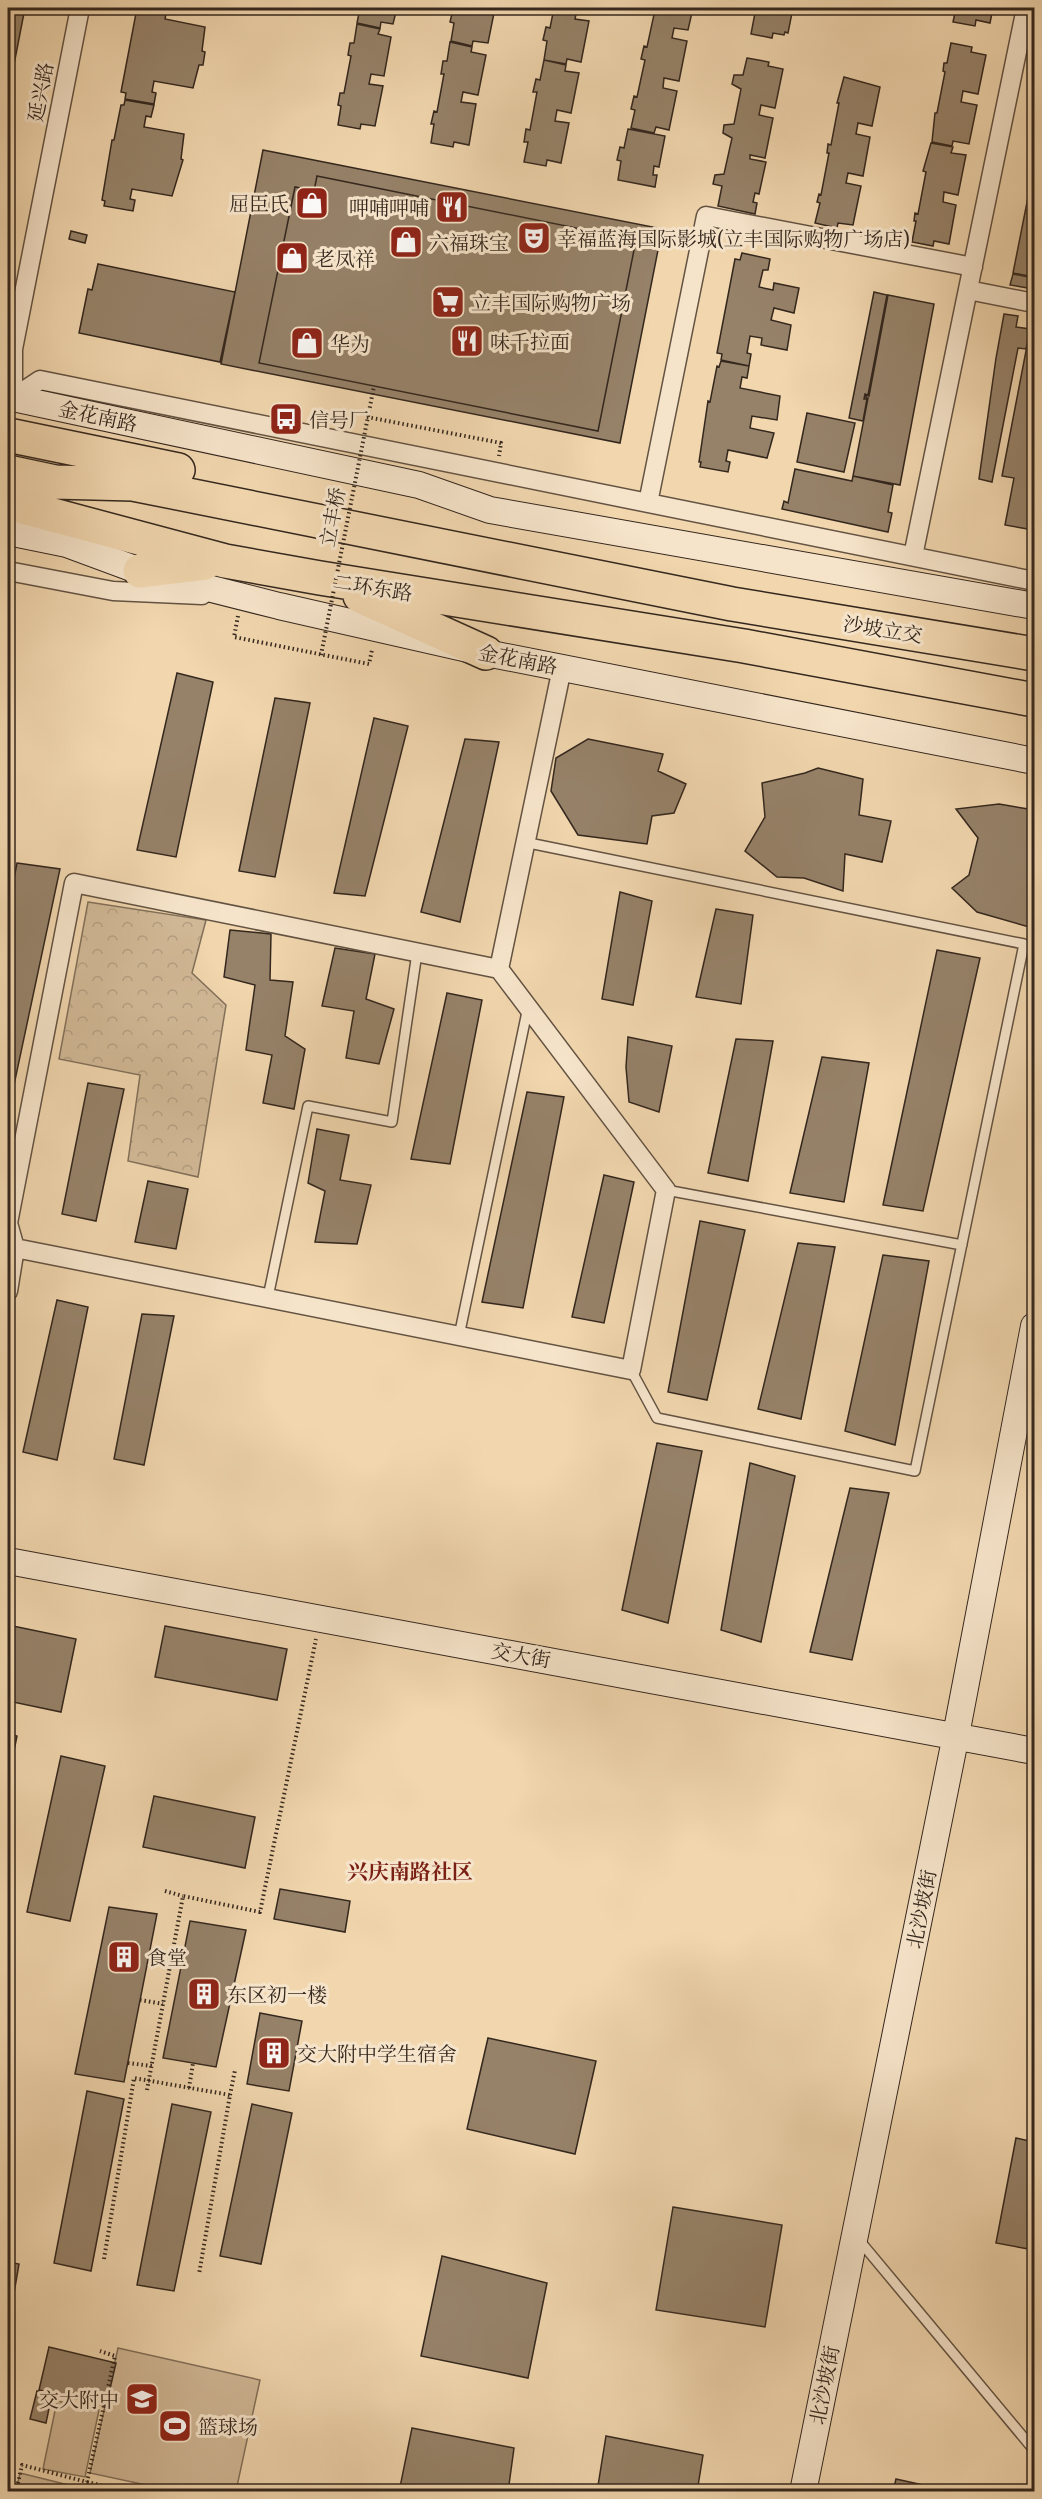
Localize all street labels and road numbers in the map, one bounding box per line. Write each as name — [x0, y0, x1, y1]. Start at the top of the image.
street label: 延兴路 — [20, 60, 60, 124]
street label: 金花南路 — [56, 394, 140, 438]
street label: 立丰桥 — [312, 485, 352, 549]
street label: 二环东路 — [331, 566, 415, 608]
street label: 沙坡立交 — [841, 608, 925, 650]
street label: 金花南路 — [476, 637, 560, 681]
street label: 交大街 — [489, 1636, 553, 1674]
street label: 北沙坡街 — [899, 1867, 943, 1951]
street label: 北沙坡街 — [802, 2343, 846, 2427]

